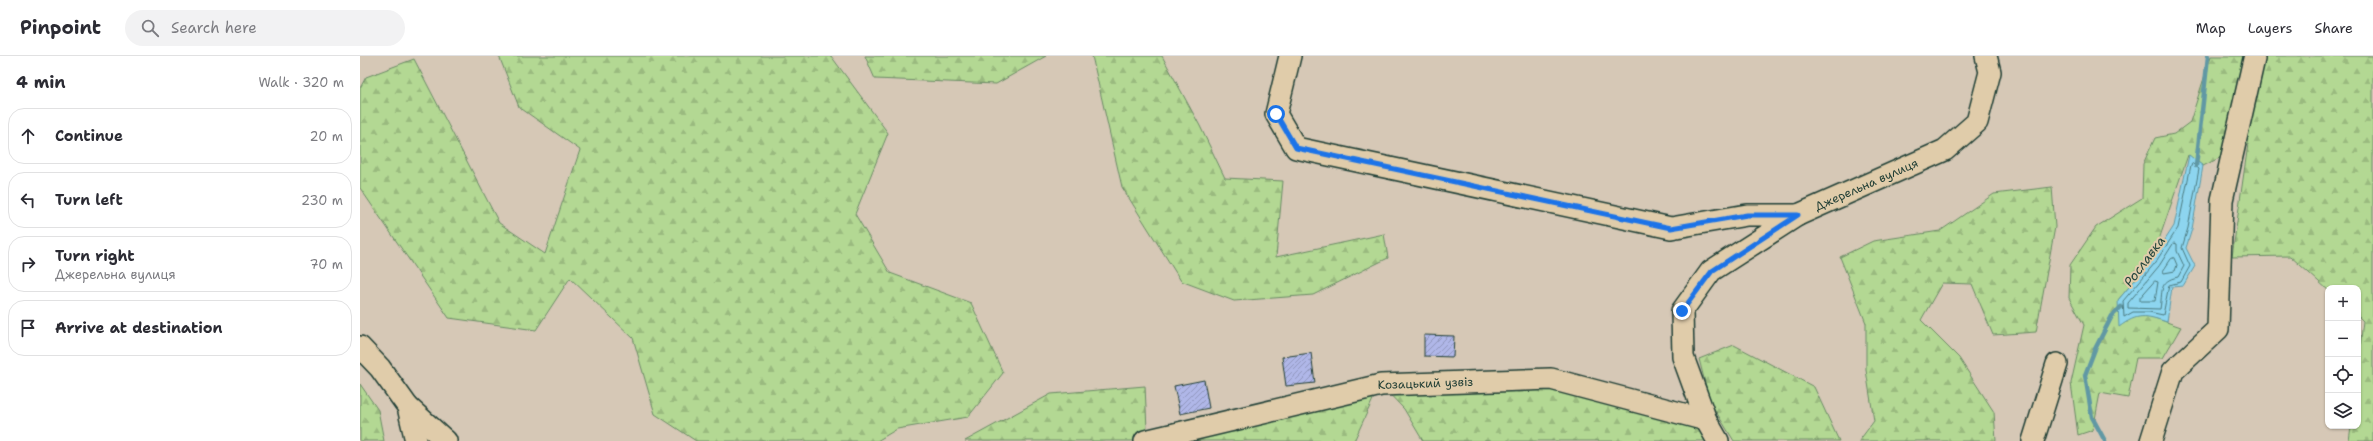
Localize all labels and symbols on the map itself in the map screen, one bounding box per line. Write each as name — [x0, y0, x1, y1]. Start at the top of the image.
route start — [1267, 105, 1285, 123]
street label: Джерельна вулиця — [1812, 155, 1921, 215]
water label: Рославка — [2120, 233, 2169, 290]
route end — [1673, 302, 1691, 320]
street label: Козацький узвіз — [1377, 374, 1474, 393]

